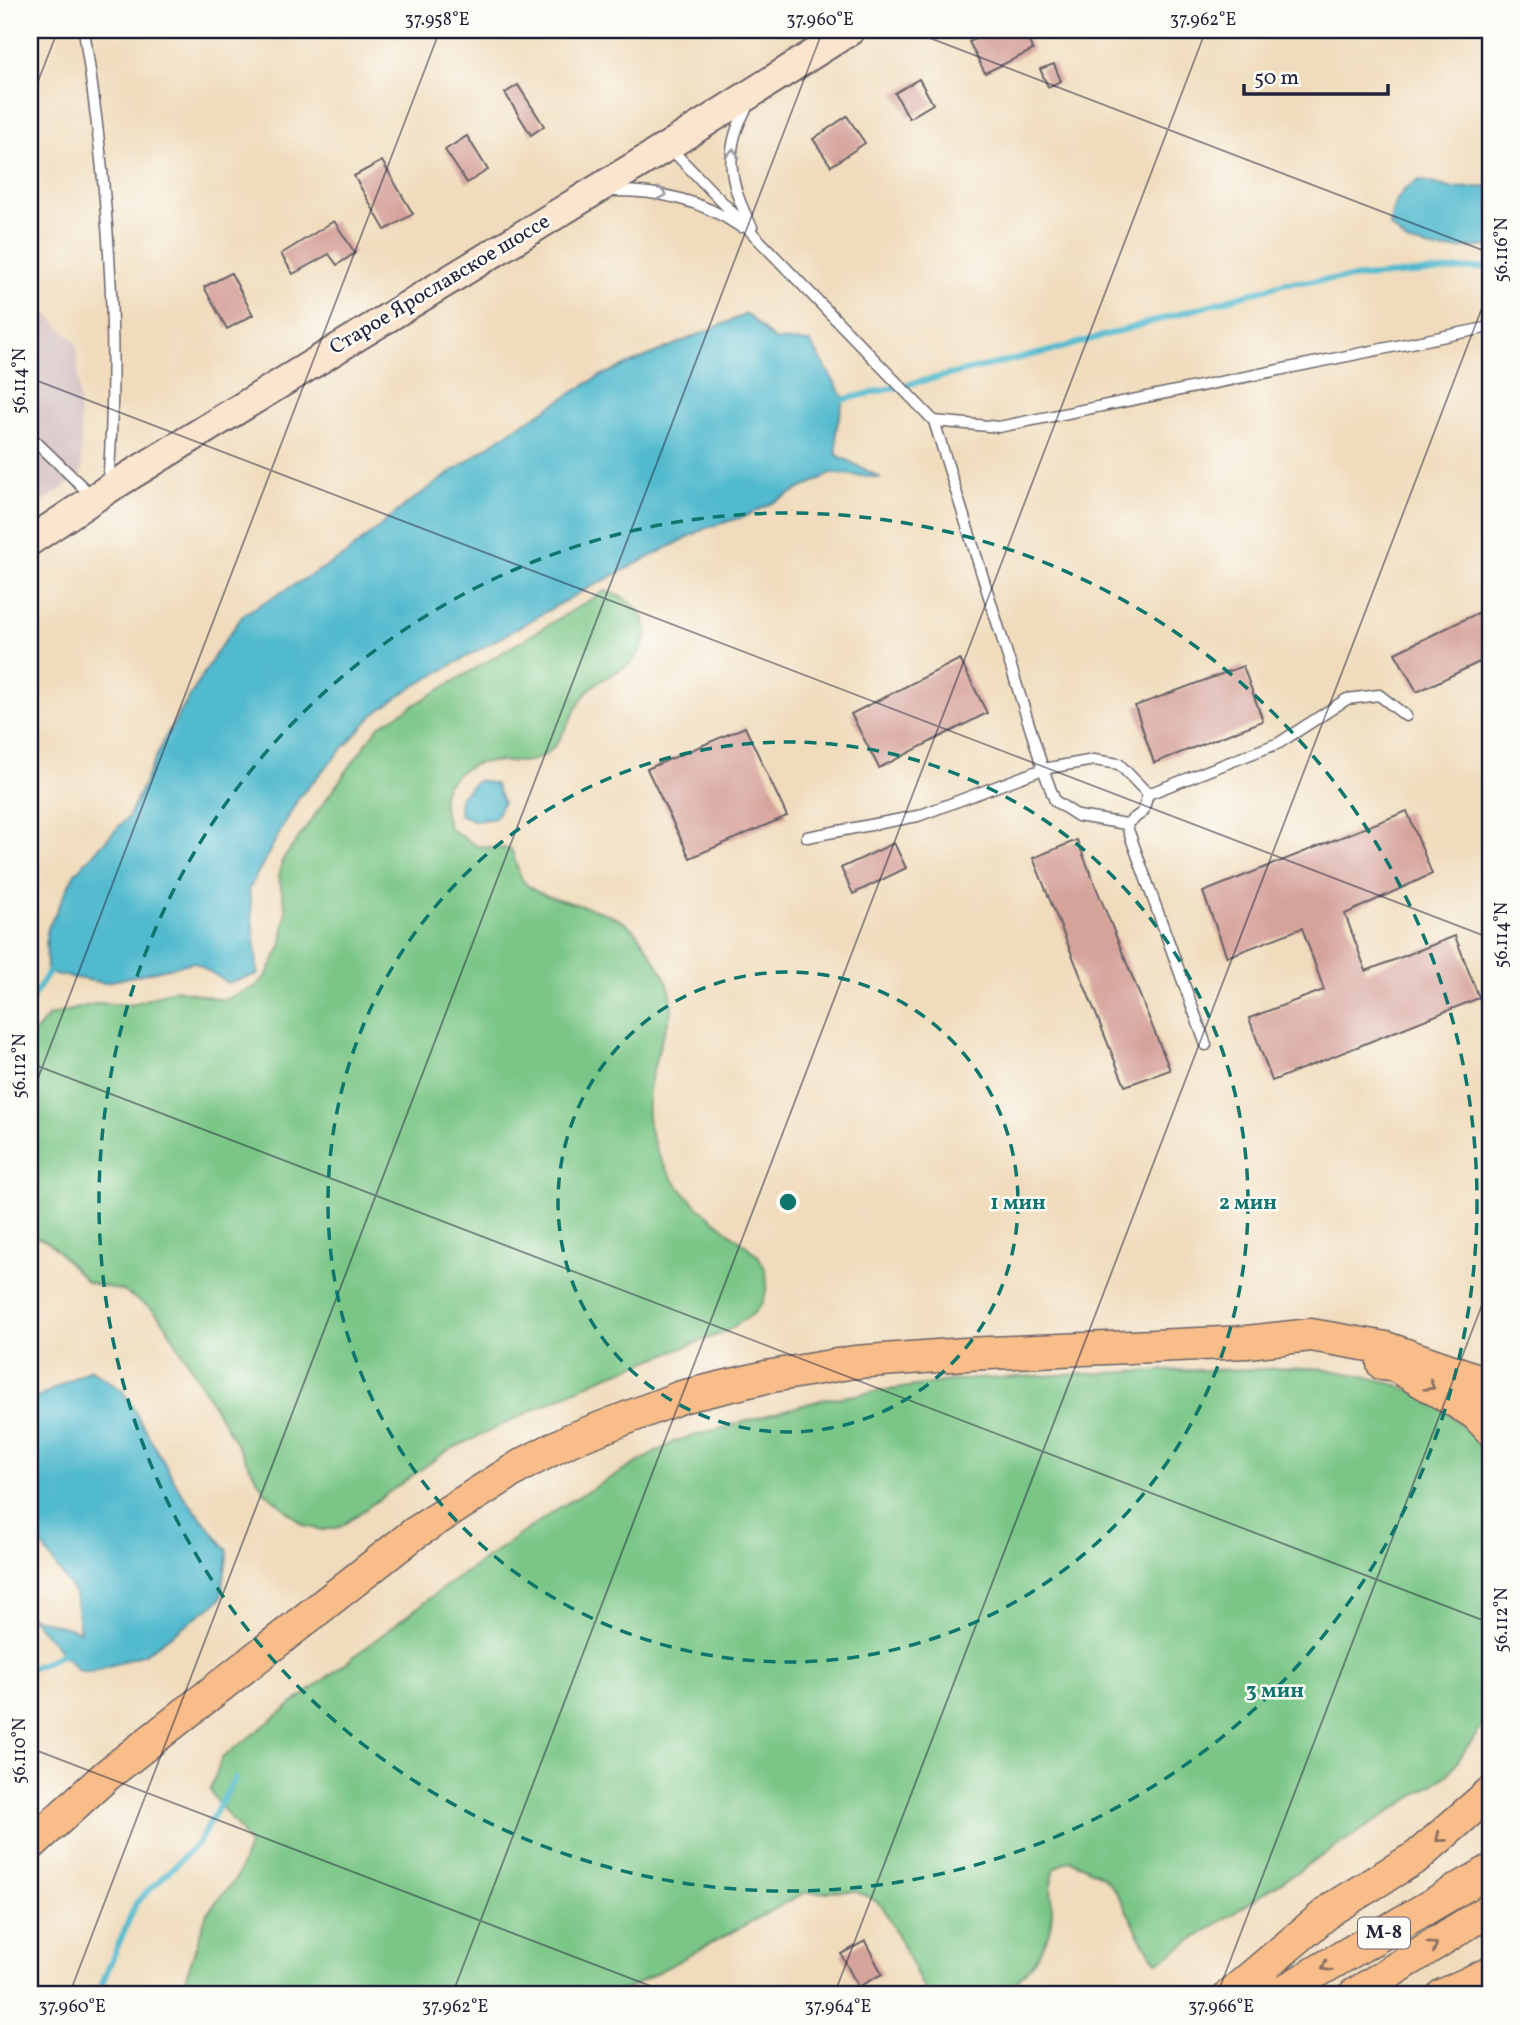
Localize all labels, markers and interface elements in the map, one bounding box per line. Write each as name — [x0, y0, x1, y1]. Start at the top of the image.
text: 37.958°E — [405, 8, 470, 33]
text: 37.960°E — [786, 8, 854, 33]
text: 37.962°E — [1170, 8, 1236, 33]
scale bar — [1244, 52, 1387, 96]
text: 50 m — [1254, 64, 1299, 93]
one-way arrow — [725, 147, 740, 158]
one-way arrow — [656, 186, 668, 201]
street label: Старое Ярославское шоссе — [324, 208, 556, 362]
text: 56.116°N — [1490, 217, 1515, 283]
text: 56.114°N — [8, 348, 33, 414]
text: 56.114°N — [1490, 902, 1515, 968]
text: 56.112°N — [8, 1033, 33, 1099]
text: 1 мин — [990, 1189, 1046, 1218]
text: 2 мин — [1219, 1189, 1277, 1218]
centre of rings — [776, 1190, 800, 1214]
one-way arrow — [1423, 1378, 1436, 1391]
text: 56.112°N — [1490, 1587, 1515, 1653]
text: 3 мин — [1246, 1677, 1304, 1706]
text: 56.110°N — [8, 1718, 33, 1784]
one-way arrow — [1435, 1830, 1447, 1843]
road number: М-8 — [1358, 1918, 1410, 1949]
one-way arrow — [1425, 1941, 1438, 1954]
one-way arrow — [1320, 1959, 1333, 1972]
text: 37.960°E — [38, 1995, 106, 2020]
text: 37.962°E — [422, 1995, 488, 2020]
text: 37.964°E — [805, 1995, 872, 2020]
text: 37.966°E — [1188, 1995, 1254, 2020]

